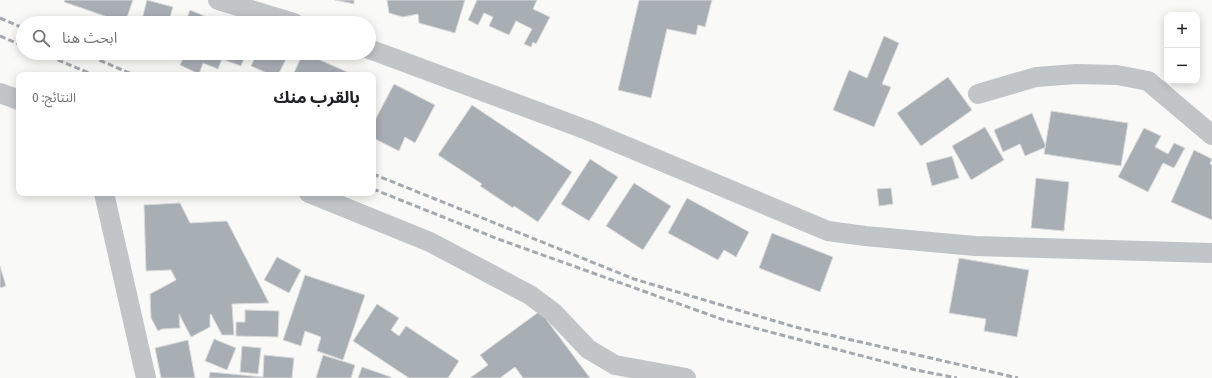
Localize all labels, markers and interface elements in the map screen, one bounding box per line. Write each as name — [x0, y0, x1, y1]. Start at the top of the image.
map controls — [1164, 12, 1200, 84]
button: + — [1164, 12, 1200, 48]
search box — [16, 16, 376, 60]
icon: search — [30, 27, 52, 49]
text: ابحث هنا — [62, 29, 117, 47]
button: − — [1164, 48, 1200, 84]
text: بالقرب منك — [274, 87, 360, 108]
text: النتائج: 0 — [32, 90, 76, 105]

